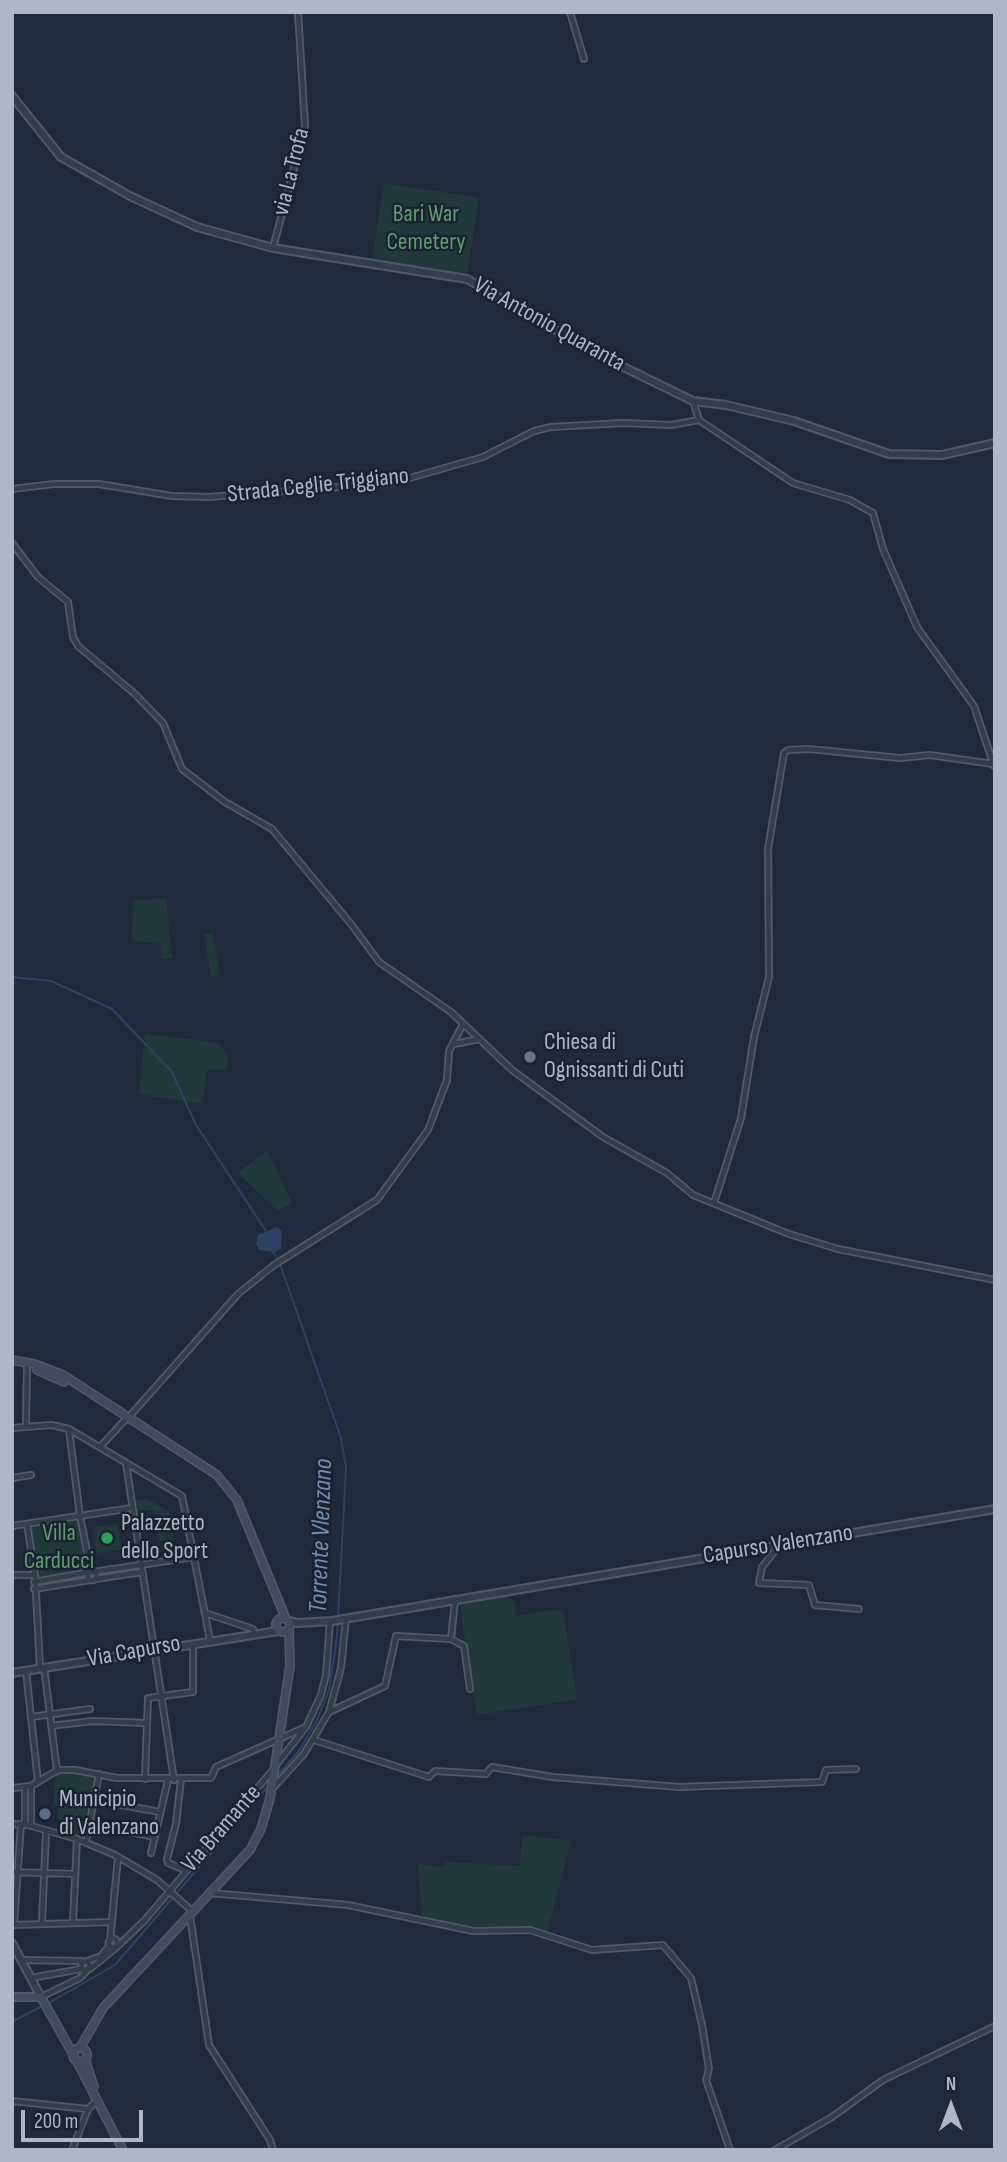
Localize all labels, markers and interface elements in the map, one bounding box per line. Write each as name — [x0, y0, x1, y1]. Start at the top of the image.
street label: via La Trofa — [267, 125, 317, 219]
park label: Bari War Cemetery — [386, 201, 466, 257]
street label: Via Antonio Quaranta — [468, 271, 630, 379]
street label: Strada Ceglie Triggiano — [226, 462, 410, 510]
place label: Chiesa di Ognissanti di Cuti — [544, 1029, 684, 1085]
marker: Chiesa di Ognissanti di Cuti — [522, 1049, 538, 1065]
water label: Torrente Vlenzano — [304, 1458, 340, 1614]
place label: Palazzetto dello Sport — [121, 1510, 208, 1566]
street label: Capurso Valenzano — [701, 1519, 855, 1571]
park label: Villa Carducci — [24, 1520, 94, 1576]
marker: Palazzetto dello Sport — [99, 1530, 115, 1546]
street label: Via Capurso — [85, 1630, 183, 1674]
street label: Via Bramante — [176, 1779, 268, 1879]
place label: Municipio di Valenzano — [59, 1786, 159, 1842]
marker: Municipio di Valenzano — [37, 1806, 53, 1822]
north arrow — [916, 2071, 986, 2141]
text: N — [946, 2073, 956, 2096]
scale bar — [24, 2096, 147, 2140]
text: 200 m — [34, 2109, 78, 2134]

